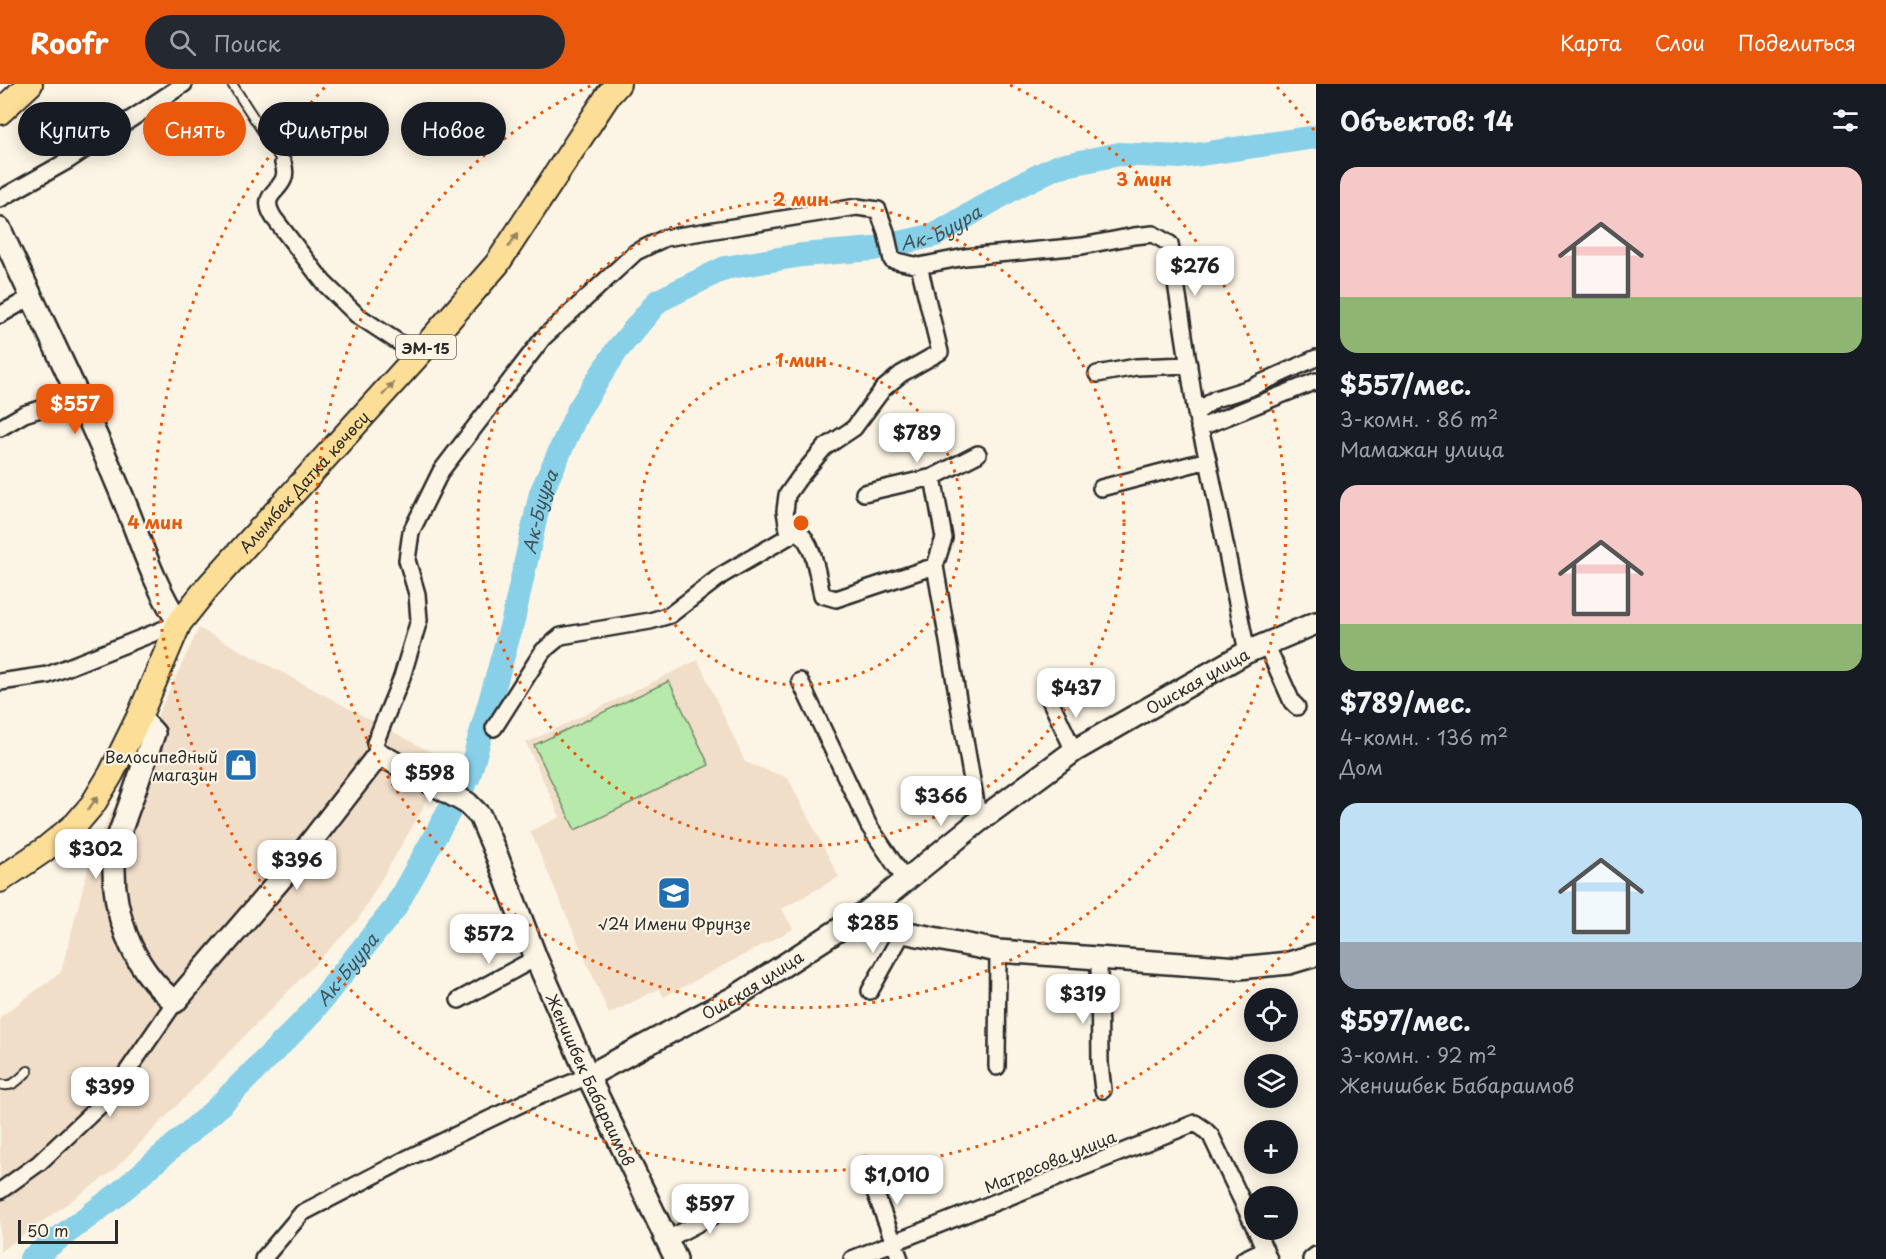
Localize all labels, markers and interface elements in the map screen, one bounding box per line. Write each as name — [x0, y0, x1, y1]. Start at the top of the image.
search box — [145, 15, 565, 69]
text: Roofr — [30, 21, 109, 64]
icon: search — [166, 26, 199, 59]
text: Поиск — [214, 26, 281, 59]
text: Карта — [1560, 26, 1622, 58]
text: Слои — [1655, 26, 1705, 58]
text: Поделиться — [1738, 26, 1856, 58]
text: Объектов: 14 — [1340, 101, 1514, 140]
chip: Купить — [18, 102, 131, 156]
chip: Снять — [143, 102, 246, 156]
chip: Фильтры — [258, 102, 389, 156]
chip: Новое — [401, 102, 506, 156]
icon: filters — [1829, 104, 1862, 137]
text: 3 мин — [1116, 165, 1172, 192]
text: 2 мин — [773, 185, 829, 212]
water label: Ак-Буура — [898, 197, 986, 256]
icon: home — [1547, 206, 1655, 314]
one-way arrow — [507, 232, 518, 248]
pin: $276 — [1159, 246, 1231, 297]
text: $276 — [1170, 250, 1220, 280]
road number: ЭМ-15 — [396, 335, 456, 359]
text: 1 мин — [775, 346, 827, 373]
text: $557/мес. — [1340, 365, 1471, 404]
one-way arrow — [380, 383, 394, 397]
pin: $557 — [39, 384, 111, 435]
text: $557 — [50, 388, 100, 418]
text: 3-комн. · 86 m² — [1340, 404, 1498, 434]
street label: Алымбек Датка көчөсү — [233, 405, 375, 558]
pin: $789 — [881, 413, 953, 464]
text: $789 — [893, 417, 941, 447]
text: Мамажан улица — [1340, 434, 1504, 464]
water label: Ак-Буура — [515, 464, 564, 556]
text: 4 мин — [127, 508, 183, 535]
centre of rings — [791, 513, 811, 533]
icon: home — [1547, 524, 1655, 632]
street label: Ошская улица — [1141, 641, 1253, 720]
pin: $437 — [1040, 668, 1112, 719]
text: $437 — [1051, 672, 1101, 702]
text: $789/мес. — [1340, 683, 1472, 722]
text: 4-комн. · 136 m² — [1340, 722, 1508, 752]
place label: Велосипедный магазин — [105, 744, 218, 786]
shop icon: Велосипедный магазин — [223, 747, 259, 783]
text: Дом — [1340, 752, 1383, 782]
pin: $598 — [394, 753, 466, 804]
text: $598 — [405, 757, 455, 787]
pin: $366 — [905, 776, 977, 827]
text: $366 — [914, 780, 968, 810]
one-way arrow — [86, 795, 98, 810]
pin: $302 — [60, 829, 132, 880]
text: $302 — [69, 833, 123, 863]
pin: $396 — [261, 840, 333, 891]
icon: home — [1547, 842, 1655, 950]
text: $396 — [271, 844, 323, 874]
school or university icon: √24 Имени Фрунзе — [656, 875, 692, 911]
pin: $285 — [837, 903, 909, 954]
text: $285 — [847, 907, 899, 937]
place label: √24 Имени Фрунзе — [598, 911, 751, 935]
pin: $572 — [453, 914, 525, 965]
text: $572 — [464, 918, 514, 948]
water label: Ак-Буура — [309, 926, 384, 1011]
street label: Ошская улица — [697, 944, 808, 1025]
pin: $319 — [1047, 974, 1119, 1025]
text: $319 — [1060, 978, 1106, 1008]
map controls — [1244, 988, 1298, 1240]
button: locate — [1244, 988, 1298, 1042]
street label: Женишбек Бабараимов — [541, 989, 641, 1170]
text: $597/мес. — [1340, 1001, 1471, 1040]
text: 3-комн. · 92 m² — [1340, 1040, 1497, 1070]
button: layers — [1244, 1054, 1298, 1108]
pin: $399 — [74, 1067, 146, 1118]
text: Женишбек Бабараимов — [1340, 1070, 1574, 1100]
text: $399 — [85, 1071, 135, 1101]
button: + — [1244, 1120, 1298, 1174]
street label: Матросова улица — [980, 1124, 1120, 1198]
pin: $1,010 — [848, 1155, 946, 1206]
text: $1,010 — [864, 1159, 930, 1189]
pin: $597 — [674, 1184, 746, 1235]
button: − — [1244, 1186, 1298, 1240]
text: $597 — [686, 1188, 734, 1218]
scale bar — [18, 1217, 118, 1244]
text: 50 m — [27, 1218, 68, 1242]

